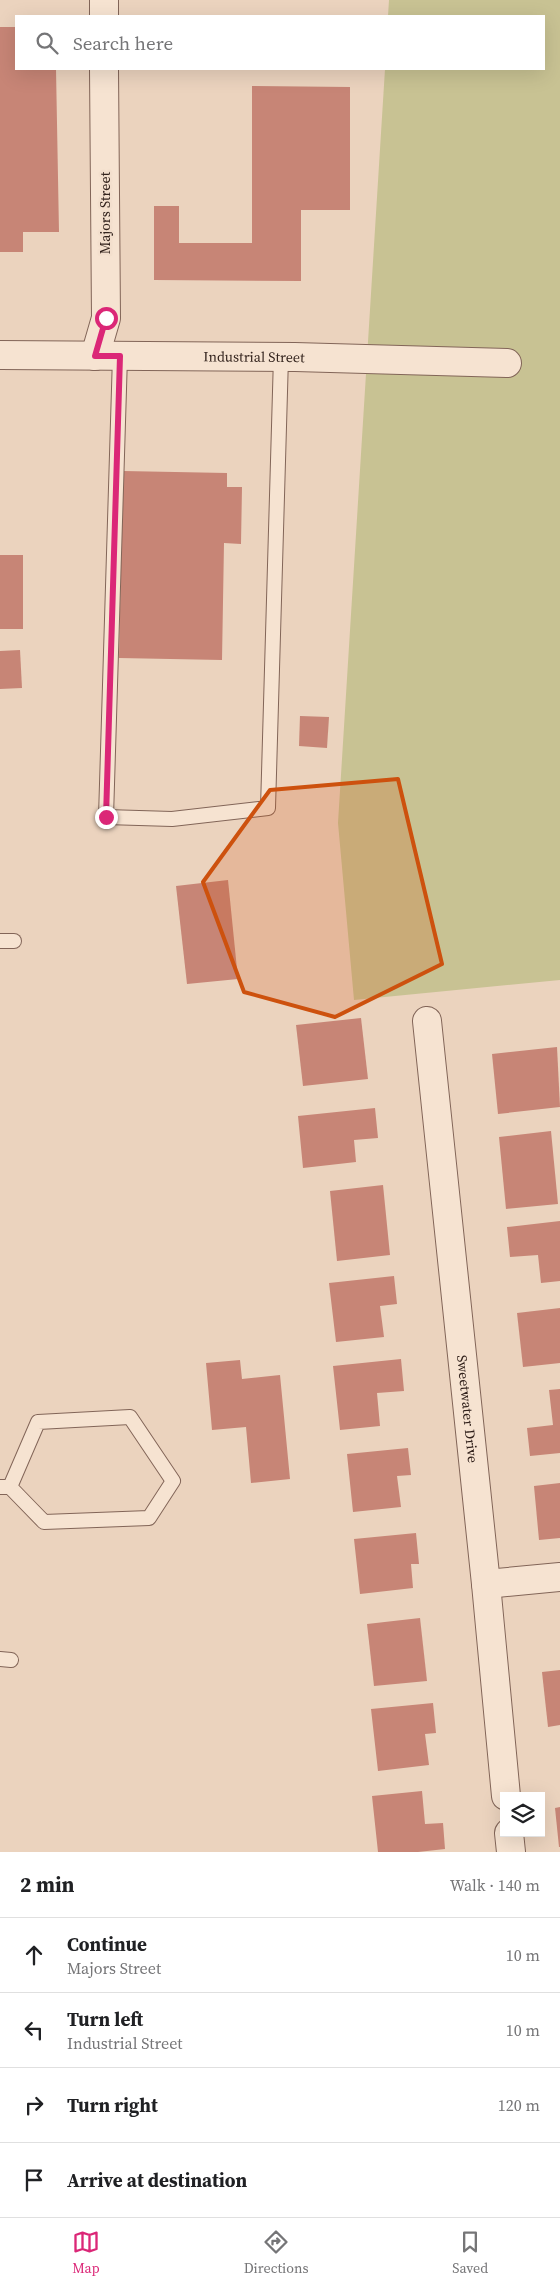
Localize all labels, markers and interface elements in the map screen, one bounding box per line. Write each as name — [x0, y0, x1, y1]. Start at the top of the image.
search box — [15, 15, 545, 70]
icon: search — [33, 29, 61, 57]
text: Search here — [73, 30, 173, 56]
street label: Majors Street — [95, 171, 115, 254]
route start — [95, 307, 118, 330]
street label: Industrial Street — [203, 346, 305, 367]
route end — [95, 806, 118, 829]
street label: Sweetwater Drive — [452, 1354, 483, 1464]
map controls — [500, 1792, 545, 1837]
button: layers — [500, 1792, 545, 1837]
text: 2 min — [20, 1870, 75, 1899]
text: Walk · 140 m — [450, 1874, 540, 1896]
text: Continue — [67, 1931, 147, 1957]
icon: ahead — [20, 1941, 48, 1969]
text: 10 m — [506, 1944, 540, 1966]
text: Majors Street — [67, 1957, 161, 1979]
text: Turn left — [67, 2006, 143, 2032]
icon: left — [20, 2016, 48, 2044]
text: 10 m — [506, 2019, 540, 2041]
text: Industrial Street — [67, 2032, 183, 2054]
icon: right — [20, 2091, 48, 2119]
text: Turn right — [67, 2092, 158, 2118]
text: 120 m — [498, 2094, 540, 2116]
icon: arrive — [20, 2166, 48, 2194]
text: Arrive at destination — [67, 2167, 247, 2193]
tab: Map — [72, 2228, 100, 2278]
tab: Directions — [244, 2228, 308, 2278]
tab: Saved — [452, 2228, 488, 2278]

